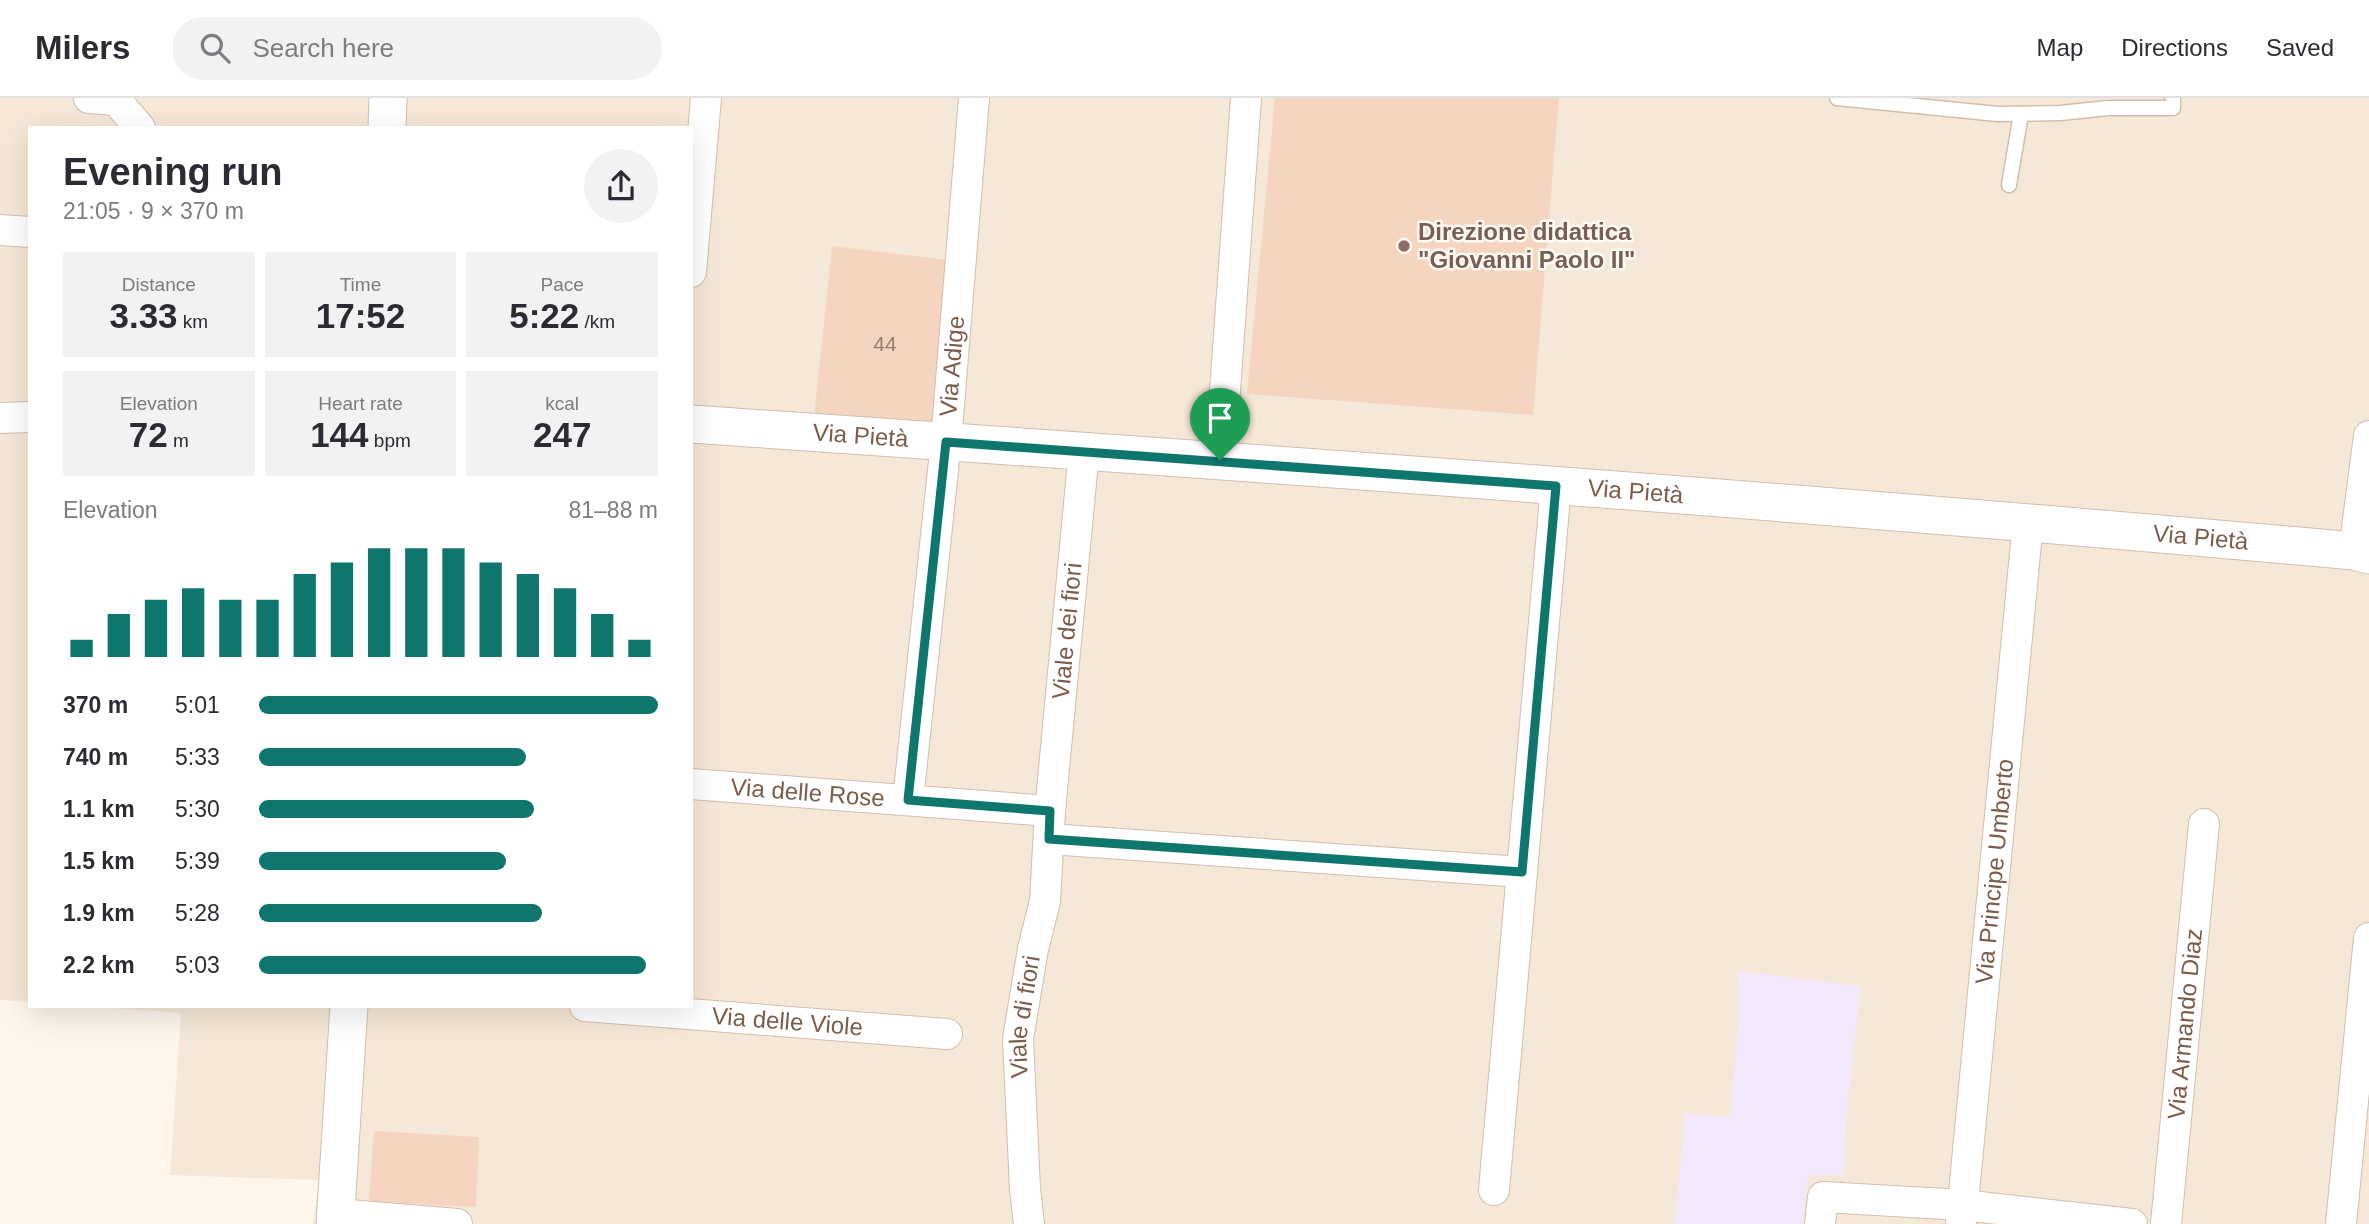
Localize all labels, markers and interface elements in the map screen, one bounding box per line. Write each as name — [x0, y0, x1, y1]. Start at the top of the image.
search box — [172, 17, 662, 80]
text: Milers — [35, 29, 130, 66]
icon: search — [196, 29, 234, 67]
text: Search here — [252, 33, 394, 63]
text: Map — [2037, 34, 2083, 61]
text: Directions — [2121, 34, 2228, 61]
text: Saved — [2266, 34, 2334, 61]
button: share — [584, 149, 658, 223]
text: Evening run — [63, 151, 283, 193]
text: 21:05 · 9 × 370 m — [63, 198, 244, 224]
place label: Direzione didattica "Giovanni Paolo II" — [1418, 218, 1635, 273]
marker: Direzione didattica "Giovanni Paolo II" — [1396, 238, 1412, 254]
text: Distance — [122, 274, 196, 295]
text: Time — [340, 274, 381, 295]
text: Pace — [541, 274, 584, 295]
text: 3.33 — [109, 296, 178, 335]
text: 17:52 — [316, 296, 405, 335]
text: 5:22 — [509, 296, 579, 335]
text: km — [178, 311, 208, 332]
text: /km — [579, 311, 615, 332]
street label: Via Adige — [934, 315, 969, 418]
house number: 44 — [873, 332, 897, 355]
pin — [1190, 388, 1250, 460]
text: Elevation — [120, 393, 198, 414]
text: Heart rate — [318, 393, 403, 414]
text: kcal — [545, 393, 579, 414]
icon: arrive — [1201, 399, 1239, 437]
text: 72 — [129, 415, 168, 454]
text: 144 — [310, 415, 369, 454]
text: 247 — [533, 415, 591, 454]
street label: Via Pietà — [812, 418, 910, 452]
text: m — [168, 430, 189, 451]
text: bpm — [369, 430, 411, 451]
street label: Via Pietà — [1587, 474, 1685, 508]
text: Elevation — [63, 497, 158, 523]
text: 81–88 m — [568, 497, 658, 523]
street label: Via Pietà — [2152, 519, 2250, 555]
street label: Viale dei fiori — [1047, 561, 1086, 701]
text: 370 m — [63, 692, 128, 718]
text: 5:01 — [175, 692, 220, 718]
text: 740 m — [63, 744, 128, 770]
text: 5:33 — [175, 744, 220, 770]
street label: Via Principe Umberto — [1970, 758, 2018, 986]
street label: Via delle Rose — [730, 773, 886, 812]
text: 1.1 km — [63, 796, 135, 822]
text: 5:30 — [175, 796, 220, 822]
text: 1.5 km — [63, 848, 135, 874]
text: 5:39 — [175, 848, 220, 874]
text: 1.9 km — [63, 900, 135, 926]
text: 5:28 — [175, 900, 220, 926]
street label: Via Armando Diaz — [2162, 927, 2207, 1121]
text: 2.2 km — [63, 952, 135, 978]
text: 5:03 — [175, 952, 220, 978]
street label: Viale di fiori — [1004, 953, 1045, 1079]
street label: Via delle Viole — [711, 1002, 864, 1040]

